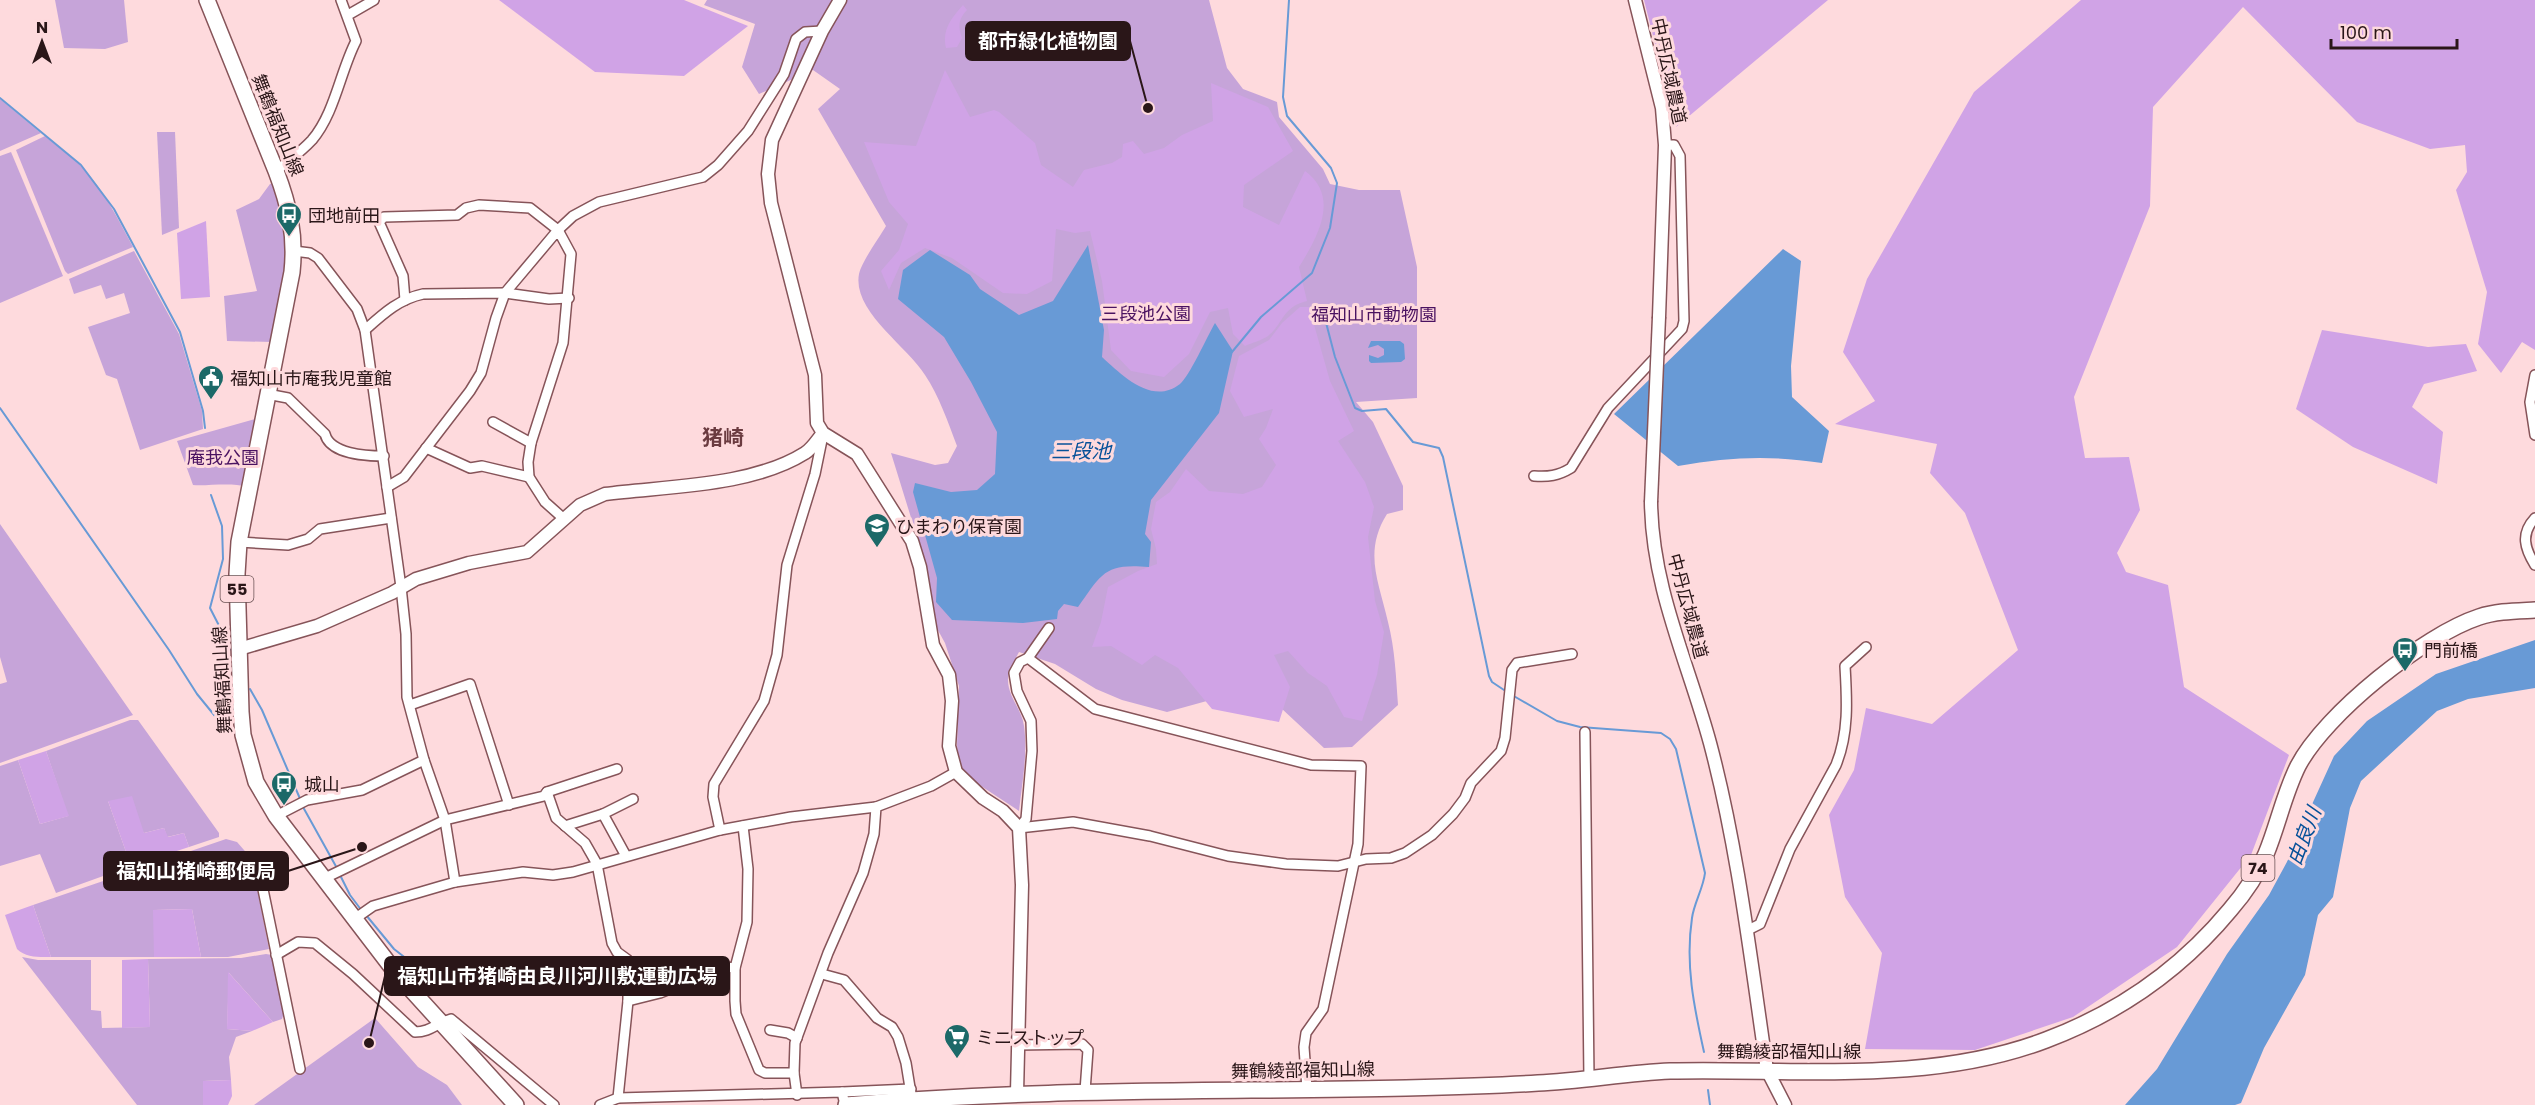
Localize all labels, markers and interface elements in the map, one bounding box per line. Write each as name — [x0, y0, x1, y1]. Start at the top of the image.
north arrow — [12, 12, 72, 72]
scale bar — [2331, 12, 2457, 50]
text: N — [36, 16, 48, 39]
street label: 中丹広域農道 — [1646, 16, 1692, 126]
text: 100 m — [2340, 20, 2392, 45]
callout: 都市緑化植物園 — [966, 22, 1130, 60]
text: 都市緑化植物園 — [978, 27, 1118, 55]
street label: 舞鶴福知山線 — [246, 70, 310, 180]
bus stop icon: 団地前田 — [274, 200, 304, 238]
place label: 団地前田 — [308, 203, 380, 228]
park label: 三段池公園 — [1101, 301, 1191, 326]
park label: 福知山市動物園 — [1311, 302, 1437, 327]
public building icon: 福知山市庵我児童館 — [196, 363, 226, 401]
place label: 福知山市庵我児童館 — [230, 366, 392, 391]
district label: 猪崎 — [702, 423, 744, 452]
water label: 三段池 — [1051, 437, 1113, 465]
park label: 庵我公園 — [187, 445, 259, 470]
school or university icon: ひまわり保育園 — [862, 511, 892, 549]
place label: ひまわり保育園 — [896, 514, 1022, 539]
street label: 中丹広域農道 — [1662, 551, 1714, 661]
road number: 55 — [220, 576, 254, 602]
street label: 舞鶴福知山線 — [207, 625, 237, 735]
bus stop icon: 門前橋 — [2390, 635, 2420, 673]
place label: 門前橋 — [2424, 638, 2478, 663]
bus stop icon: 城山 — [269, 769, 299, 807]
place label: 城山 — [304, 772, 340, 797]
water label: 由良川 — [2280, 801, 2329, 869]
callout: 福知山猪崎郵便局 — [104, 852, 288, 890]
road number: 74 — [2242, 855, 2274, 881]
text: 福知山猪崎郵便局 — [116, 857, 276, 885]
callout: 福知山市猪崎由良川河川敷運動広場 — [385, 957, 729, 995]
text: 福知山市猪崎由良川河川敷運動広場 — [397, 962, 717, 990]
supermarket icon: ミニストップ — [942, 1022, 972, 1060]
place label: ミニストップ — [976, 1025, 1084, 1050]
street label: 舞鶴綾部福知山線 — [1717, 1039, 1861, 1064]
street label: 舞鶴綾部福知山線 — [1231, 1056, 1375, 1084]

